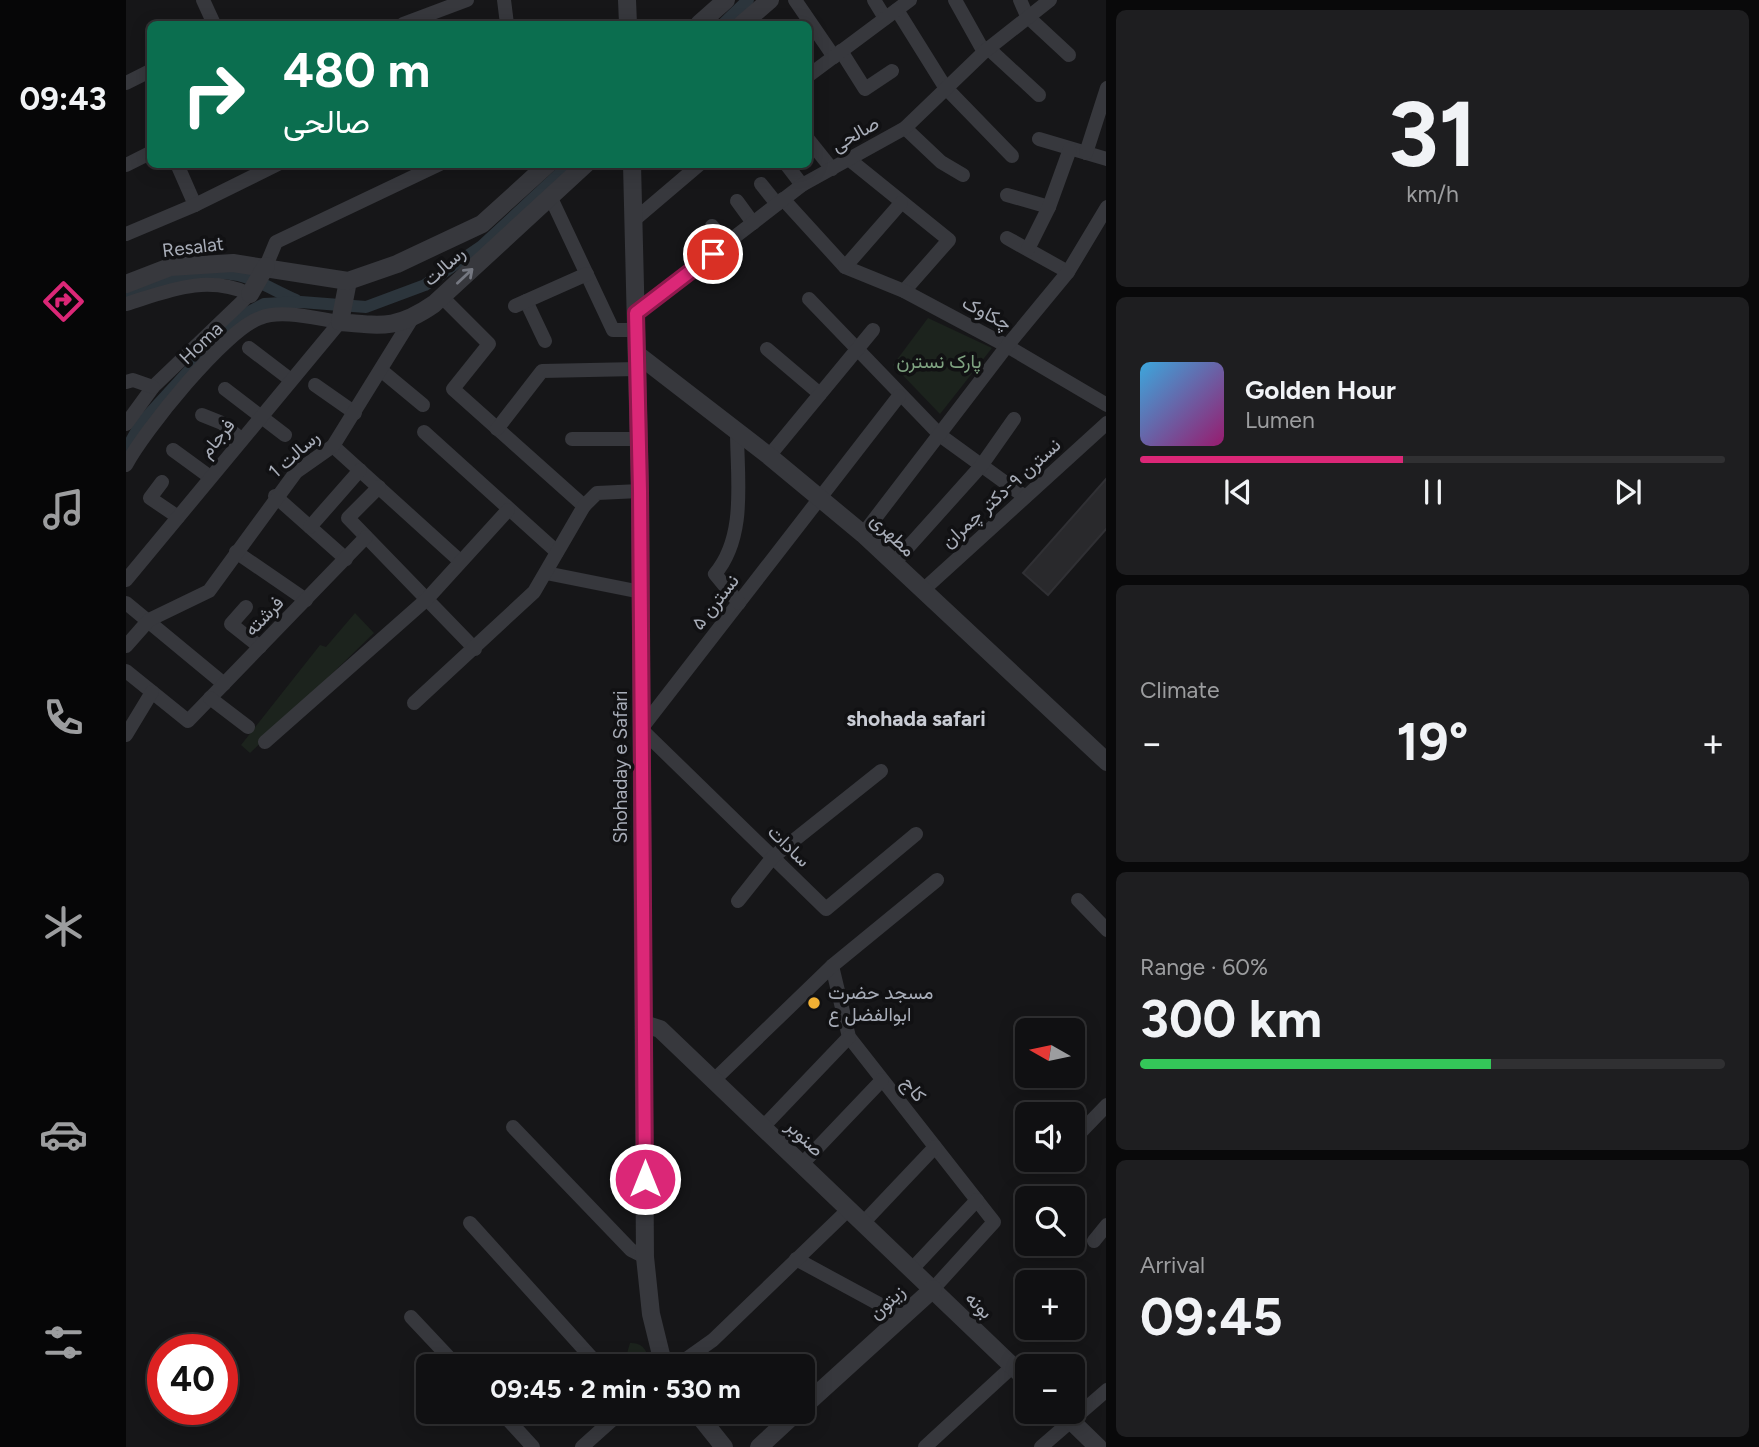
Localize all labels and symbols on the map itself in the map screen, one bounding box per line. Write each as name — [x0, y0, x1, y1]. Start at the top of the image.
street label: صالحی — [827, 111, 883, 157]
pin — [683, 224, 743, 284]
street label: Resalat — [161, 232, 225, 262]
street label: رسالت — [418, 241, 470, 291]
one-way arrow — [456, 267, 473, 284]
street label: چکاوک — [957, 291, 1016, 337]
street label: Homa — [175, 317, 227, 369]
park label: پارک نسترن — [897, 350, 981, 375]
street label: فرجام — [194, 414, 240, 463]
street label: رسالت 1 — [264, 425, 324, 483]
street label: نسترن ۹-دکتر چمران — [937, 433, 1067, 554]
street label: مطهری — [866, 508, 920, 562]
street label: نسترن ۵ — [686, 570, 744, 634]
street label: فرشته — [240, 591, 288, 641]
street label: Shohaday e Safari — [609, 691, 632, 843]
district label: shohada safari — [846, 706, 986, 731]
street label: سادات — [763, 820, 815, 872]
place label: مسجد حضرت ابوالفضل ع — [828, 981, 933, 1027]
marker: مسجد حضرت ابوالفضل ع — [806, 995, 822, 1011]
north arrow — [1015, 1018, 1085, 1088]
street label: کاج — [896, 1072, 931, 1107]
street label: صنوبر — [781, 1114, 829, 1161]
position arrow — [608, 1142, 682, 1216]
street label: زیتون — [864, 1280, 910, 1324]
street label: بونه — [960, 1287, 998, 1323]
speed limit sign: 40 — [147, 1334, 238, 1425]

